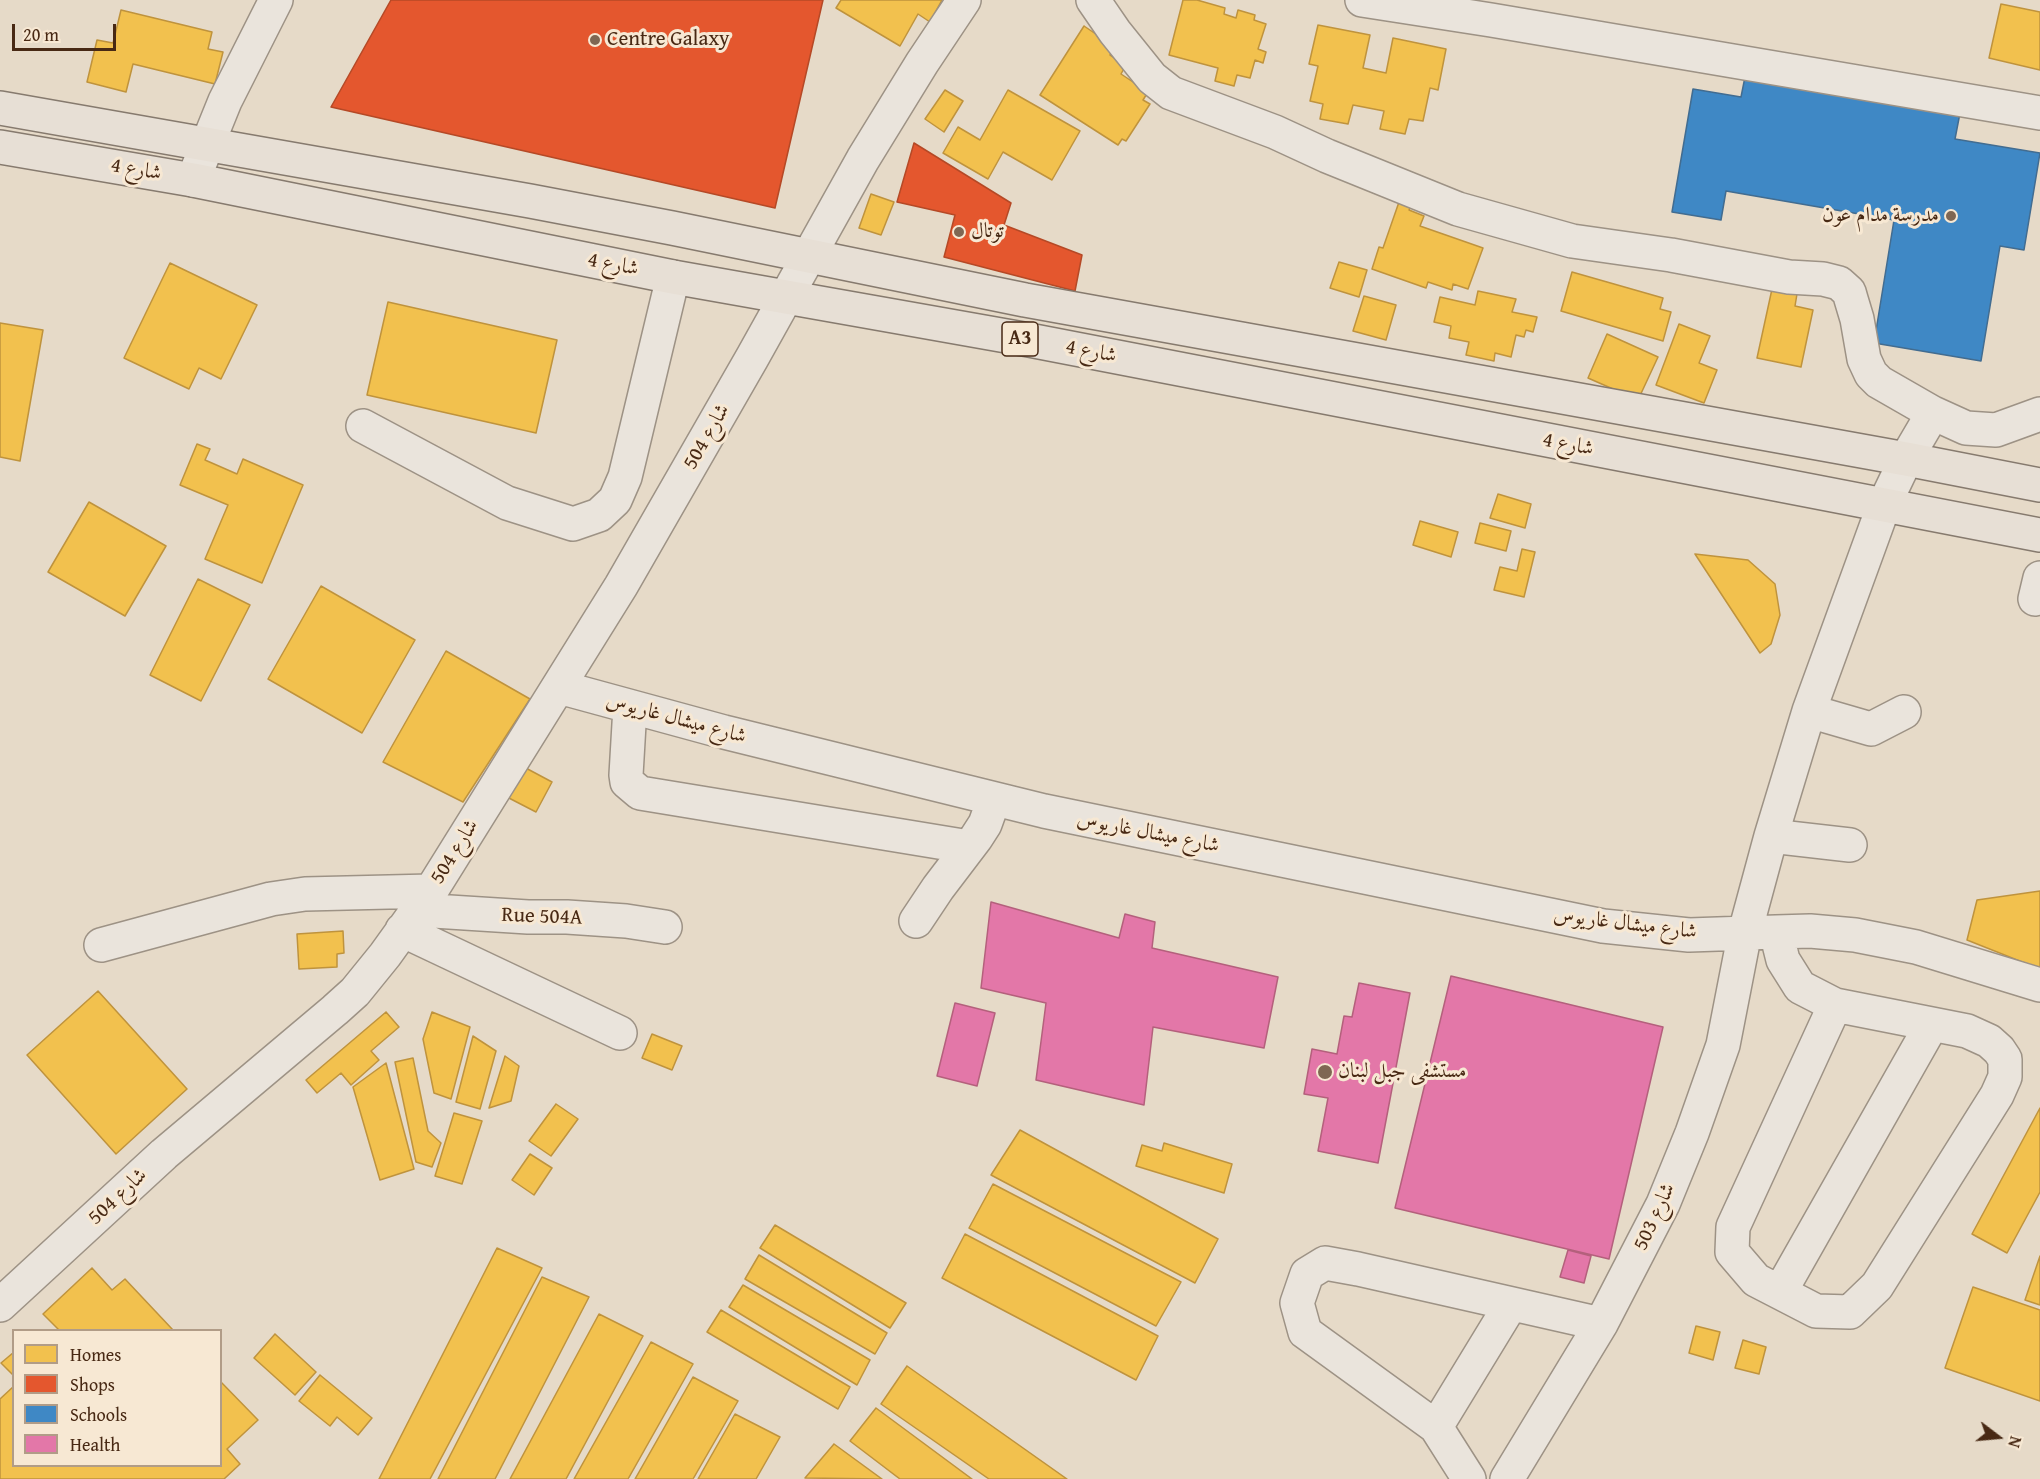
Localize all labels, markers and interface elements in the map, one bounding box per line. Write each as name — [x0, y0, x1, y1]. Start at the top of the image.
scale bar — [15, 12, 118, 50]
text: 20 m — [23, 21, 59, 48]
place label: Centre Galaxy — [607, 27, 730, 53]
marker: Centre Galaxy — [588, 33, 602, 47]
street label: شارع 4 — [109, 153, 163, 187]
place label: مدرسة مدام عون — [1822, 203, 1939, 229]
marker: مدرسة مدام عون — [1944, 209, 1958, 223]
place label: توتال — [971, 219, 1004, 245]
marker: توتال — [952, 225, 966, 239]
street label: شارع 4 — [585, 248, 641, 282]
road number: A3 — [1002, 322, 1038, 356]
street label: شارع 4 — [1063, 335, 1119, 369]
street label: شارع 504 — [678, 400, 736, 474]
street label: شارع 4 — [1540, 428, 1596, 462]
street label: شارع ميشال غاريوس — [603, 688, 749, 750]
street label: شارع ميشال غاريوس — [1075, 807, 1221, 859]
street label: شارع 504 — [425, 815, 485, 889]
street label: Rue 504A — [501, 903, 583, 931]
street label: شارع ميشال غاريوس — [1552, 903, 1698, 945]
place label: مستشفى جبل لبنان — [1338, 1059, 1466, 1085]
marker: مستشفى جبل لبنان — [1316, 1063, 1334, 1081]
street label: شارع 504 — [83, 1163, 153, 1231]
street label: شارع 503 — [1628, 1179, 1682, 1255]
legend — [12, 1329, 222, 1467]
text: Homes — [70, 1341, 121, 1368]
text: Shops — [70, 1371, 115, 1398]
text: Schools — [70, 1401, 127, 1428]
north arrow — [1968, 1407, 2028, 1467]
text: Health — [70, 1431, 120, 1458]
text: N — [2002, 1434, 2028, 1450]

